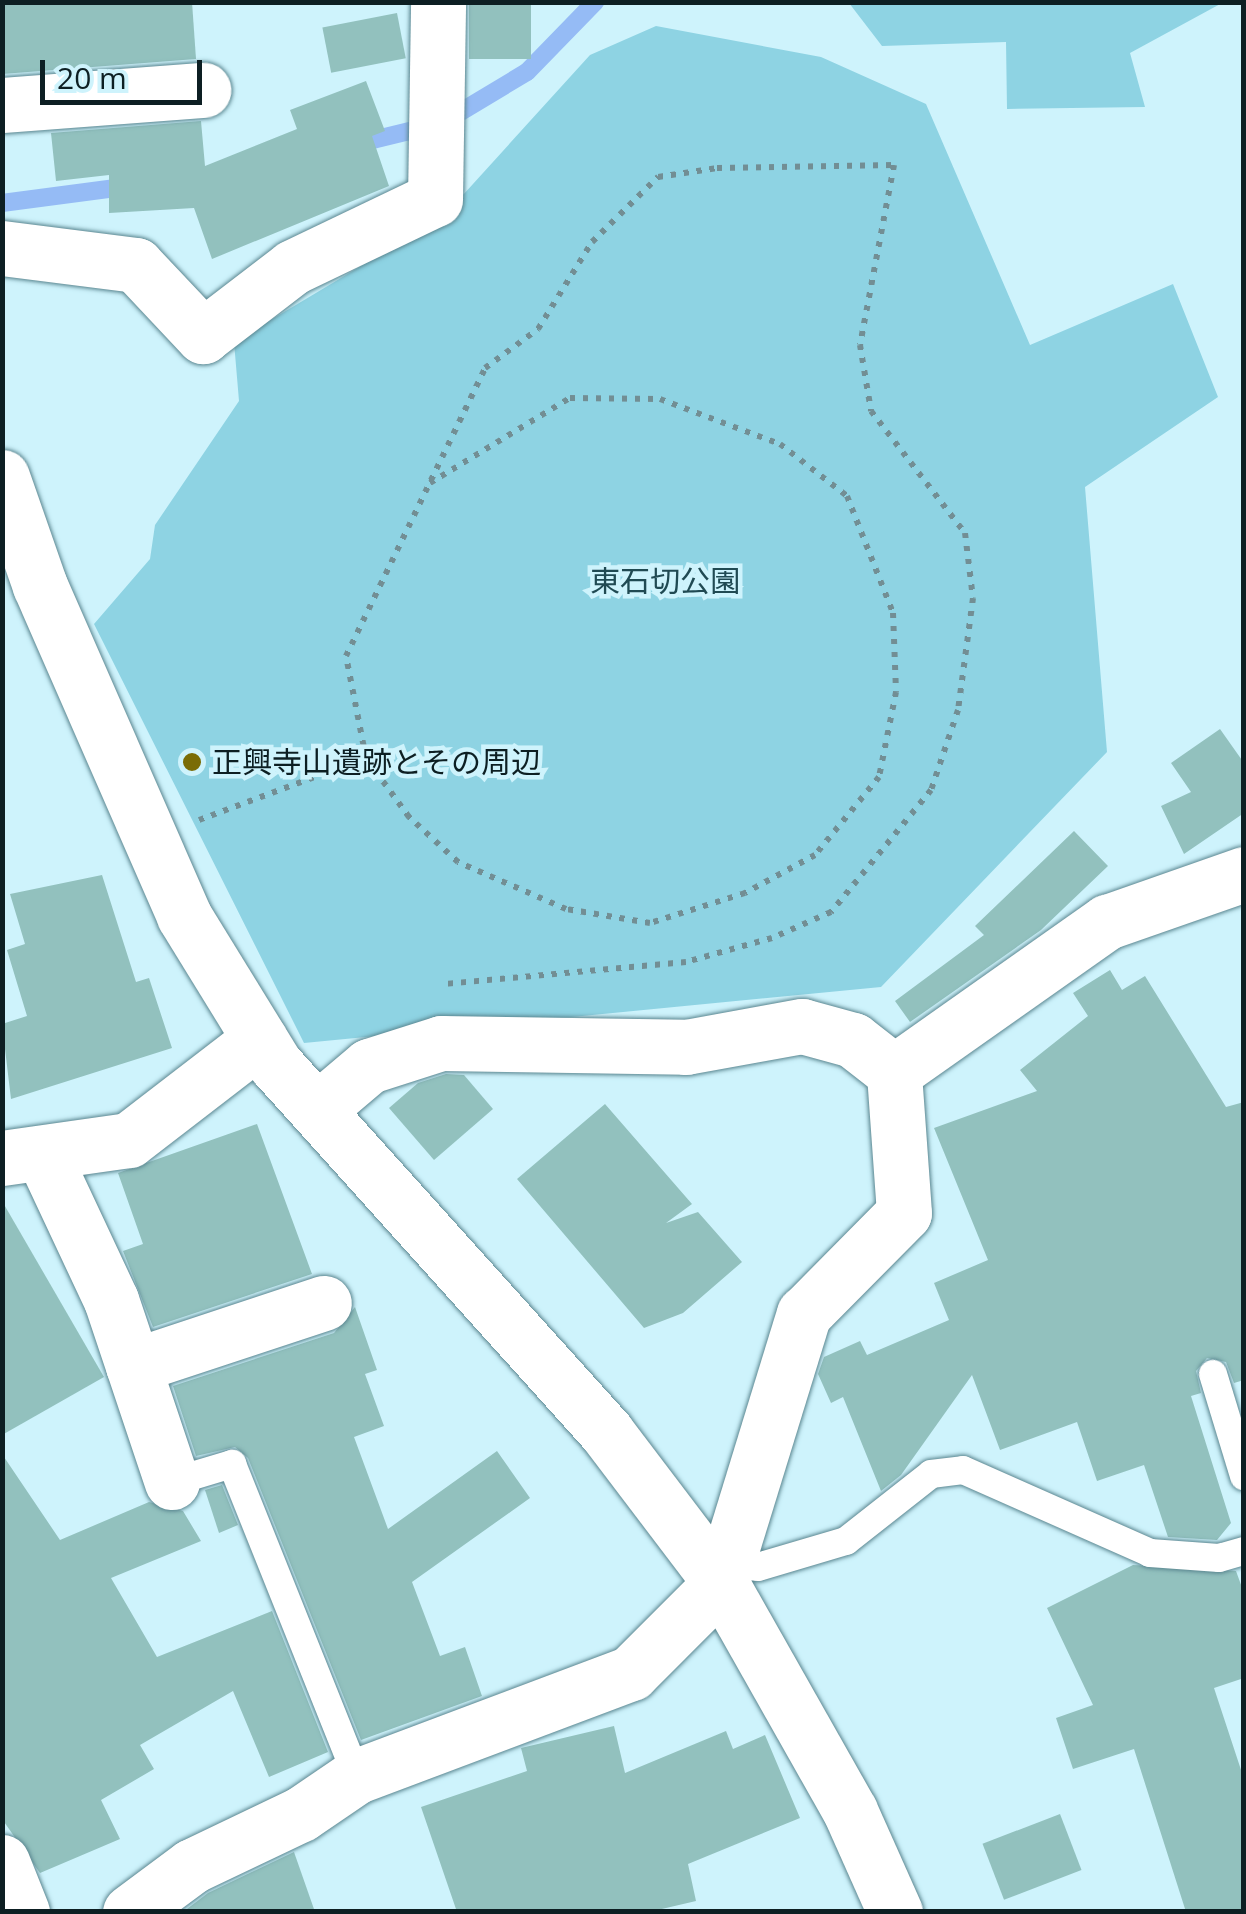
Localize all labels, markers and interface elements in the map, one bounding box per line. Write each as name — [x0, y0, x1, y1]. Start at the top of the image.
scale bar — [45, 40, 208, 102]
text: 20 m — [57, 57, 127, 98]
park label: 東石切公園 — [590, 563, 740, 599]
place label: 正興寺山遺跡とその周辺 — [212, 744, 542, 780]
marker: 正興寺山遺跡とその周辺 — [181, 751, 203, 773]

